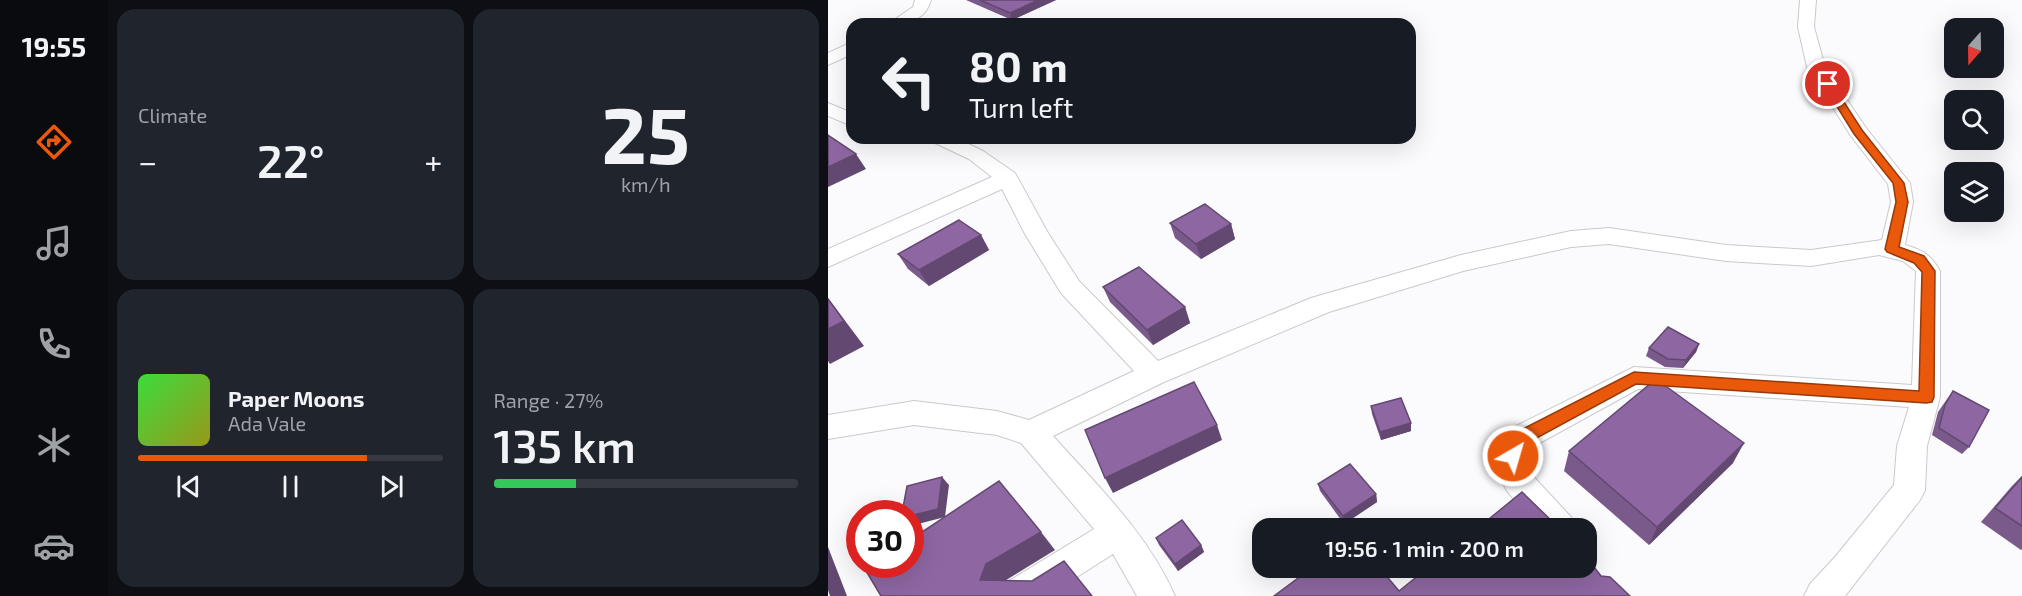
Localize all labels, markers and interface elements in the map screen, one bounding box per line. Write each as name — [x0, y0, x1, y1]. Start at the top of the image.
north arrow — [1944, 18, 2004, 78]
map controls — [1944, 18, 2004, 222]
text: 19:55 — [22, 30, 86, 62]
text: 80 m — [969, 40, 1068, 90]
icon: left — [870, 42, 948, 120]
pin — [1802, 58, 1853, 109]
icon: arrive — [1811, 67, 1844, 100]
text: 25 — [602, 86, 690, 180]
button: search — [1944, 90, 2004, 150]
text: Turn left — [969, 91, 1073, 123]
text: Climate — [138, 103, 207, 127]
icon: directions — [33, 121, 75, 163]
text: 22° — [257, 133, 325, 187]
text: − — [138, 141, 157, 181]
text: + — [424, 141, 442, 181]
button: layers — [1944, 162, 2004, 222]
text: km/h — [621, 172, 671, 196]
icon: music — [33, 222, 75, 264]
icon: phone — [33, 323, 75, 365]
text: Paper Moons — [228, 385, 364, 411]
text: Range · 27% — [494, 388, 603, 412]
text: Ada Vale — [228, 411, 306, 435]
text: 135 km — [494, 418, 636, 472]
icon: climate — [33, 424, 75, 466]
position arrow — [1481, 424, 1545, 488]
icon: previous — [172, 470, 205, 503]
icon: pause — [274, 470, 307, 503]
icon: next — [375, 470, 408, 503]
speed limit sign: 30 — [846, 500, 924, 578]
icon: car — [33, 525, 75, 567]
text: 19:56 · 1 min · 200 m — [1325, 535, 1524, 561]

